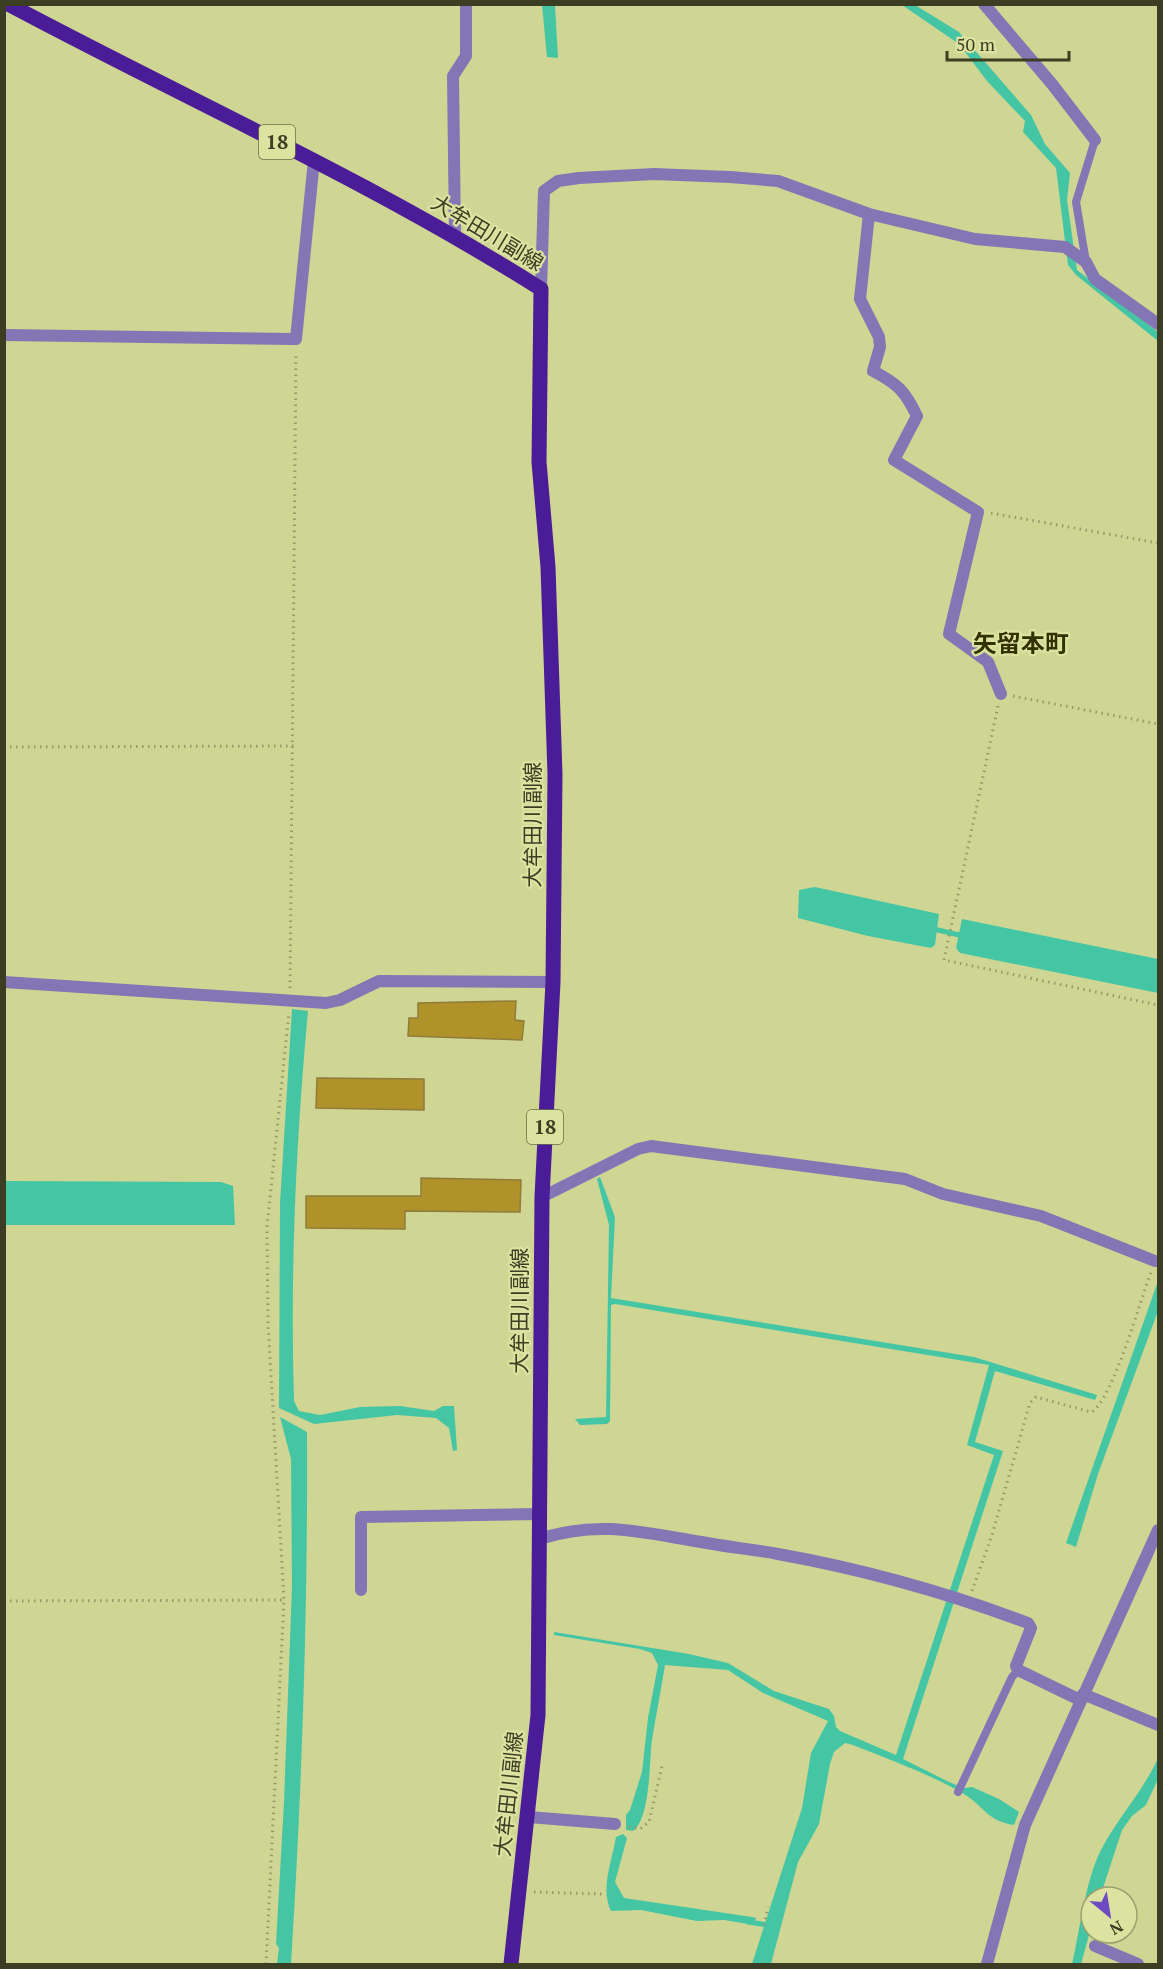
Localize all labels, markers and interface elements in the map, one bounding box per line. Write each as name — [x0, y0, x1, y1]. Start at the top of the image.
scale bar — [947, 24, 1068, 62]
text: 50 m — [956, 32, 996, 56]
road number: 18 — [259, 125, 295, 159]
street label: 大牟田川副線 — [426, 188, 549, 277]
district label: 矢留本町 — [973, 627, 1069, 659]
street label: 大牟田川副線 — [518, 762, 546, 888]
road number: 18 — [527, 1110, 563, 1144]
street label: 大牟田川副線 — [505, 1248, 533, 1374]
street label: 大牟田川副線 — [487, 1730, 529, 1858]
north arrow — [1079, 1885, 1139, 1945]
text: N — [1106, 1915, 1127, 1941]

